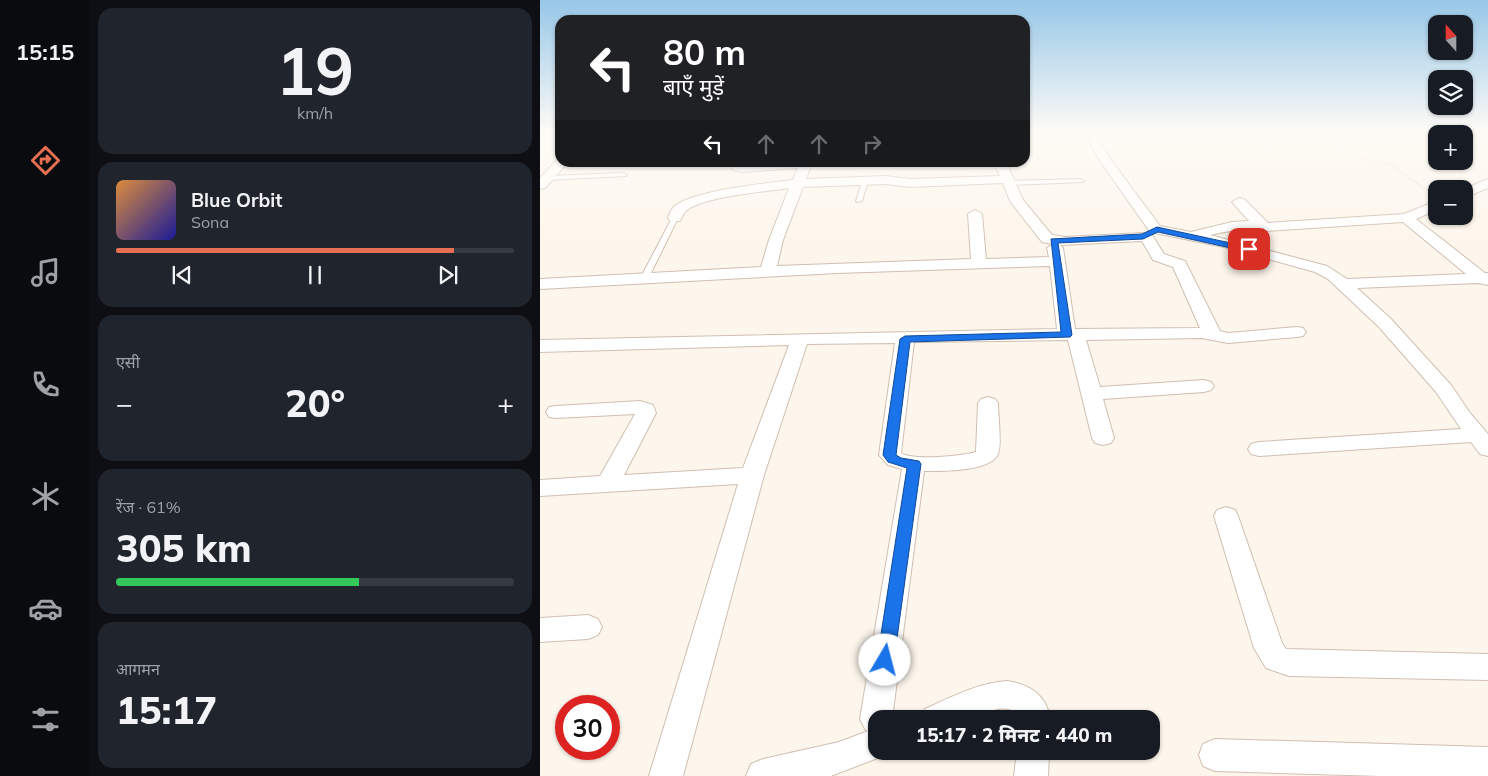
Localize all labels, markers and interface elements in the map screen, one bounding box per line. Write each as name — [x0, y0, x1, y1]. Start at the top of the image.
north arrow — [1428, 15, 1472, 60]
map controls — [1428, 15, 1473, 225]
text: 19 — [276, 30, 354, 111]
text: 80 m — [663, 30, 746, 74]
icon: left — [580, 35, 645, 100]
text: 15:15 — [16, 38, 74, 66]
button: layers — [1428, 70, 1473, 115]
text: बाएँ मुड़ें — [663, 73, 724, 101]
text: km/h — [297, 103, 333, 123]
button: + — [1428, 125, 1473, 170]
icon: left — [699, 130, 727, 158]
icon: ahead — [752, 130, 780, 158]
icon: ahead — [805, 130, 833, 158]
icon: right — [858, 130, 886, 158]
icon: directions — [28, 143, 63, 178]
button: − — [1428, 180, 1473, 225]
text: Blue Orbit — [191, 188, 282, 212]
text: Sona — [191, 212, 229, 232]
pin — [1228, 228, 1270, 270]
icon: arrive — [1235, 235, 1263, 263]
icon: music — [28, 255, 63, 290]
icon: previous — [168, 261, 196, 289]
icon: pause — [301, 261, 329, 289]
icon: next — [434, 261, 462, 289]
text: एसी — [116, 352, 140, 372]
icon: phone — [28, 367, 63, 402]
text: 20° — [285, 379, 345, 427]
text: − — [116, 386, 133, 421]
text: + — [497, 386, 514, 421]
icon: climate — [28, 479, 63, 514]
text: रेंज · 61% — [116, 497, 181, 517]
text: 305 km — [116, 524, 252, 572]
icon: car — [28, 591, 63, 626]
position arrow — [858, 633, 910, 685]
text: आगमन — [116, 659, 160, 679]
text: 15:17 — [116, 686, 217, 734]
speed limit sign: 30 — [555, 695, 620, 760]
icon: filters — [28, 702, 63, 737]
text: 15:17 · 2 मिनट · 440 m — [916, 723, 1112, 747]

